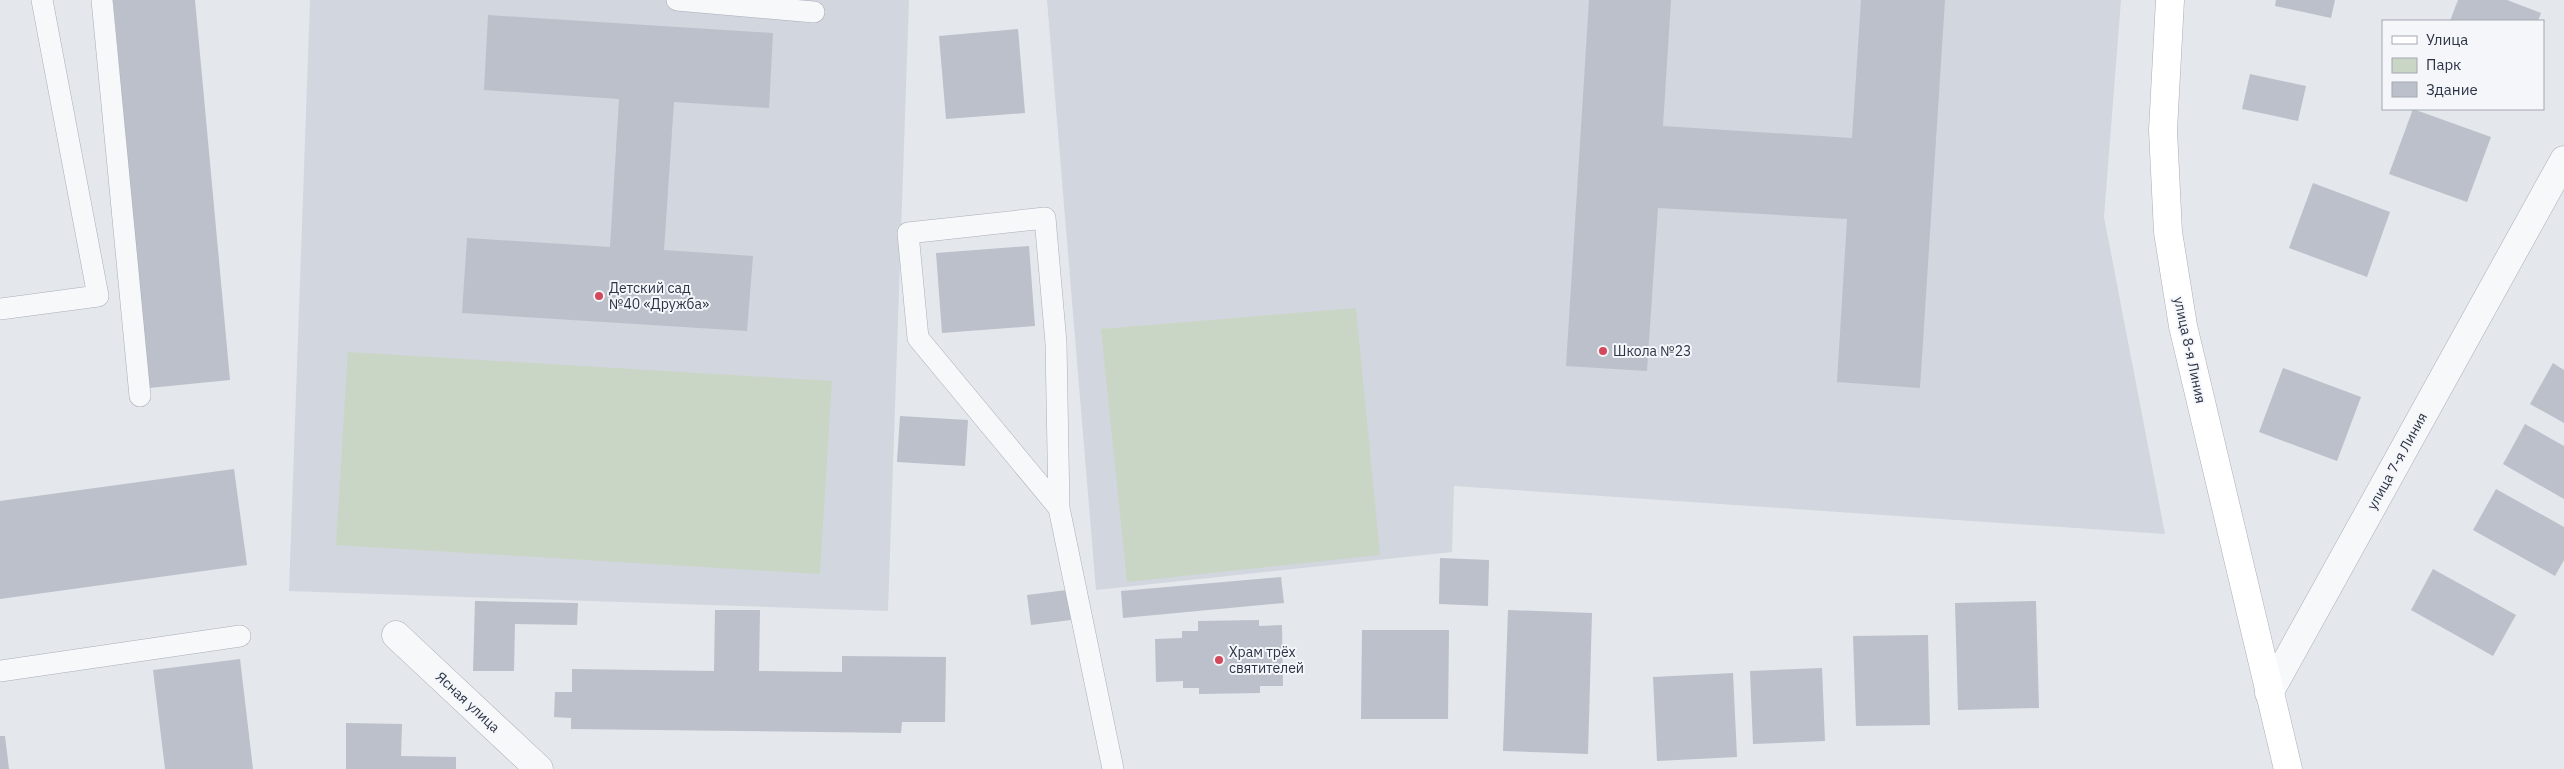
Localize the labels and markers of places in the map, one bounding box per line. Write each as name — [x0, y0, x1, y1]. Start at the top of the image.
place label: Детский сад №40 «Дружба» — [609, 279, 709, 313]
marker: Детский сад №40 «Дружба» — [593, 290, 605, 302]
place label: Школа №23 — [1613, 342, 1692, 360]
marker: Школа №23 — [1597, 345, 1609, 357]
place label: Храм трёх святителей — [1229, 643, 1304, 677]
marker: Храм трёх святителей — [1213, 654, 1225, 666]

